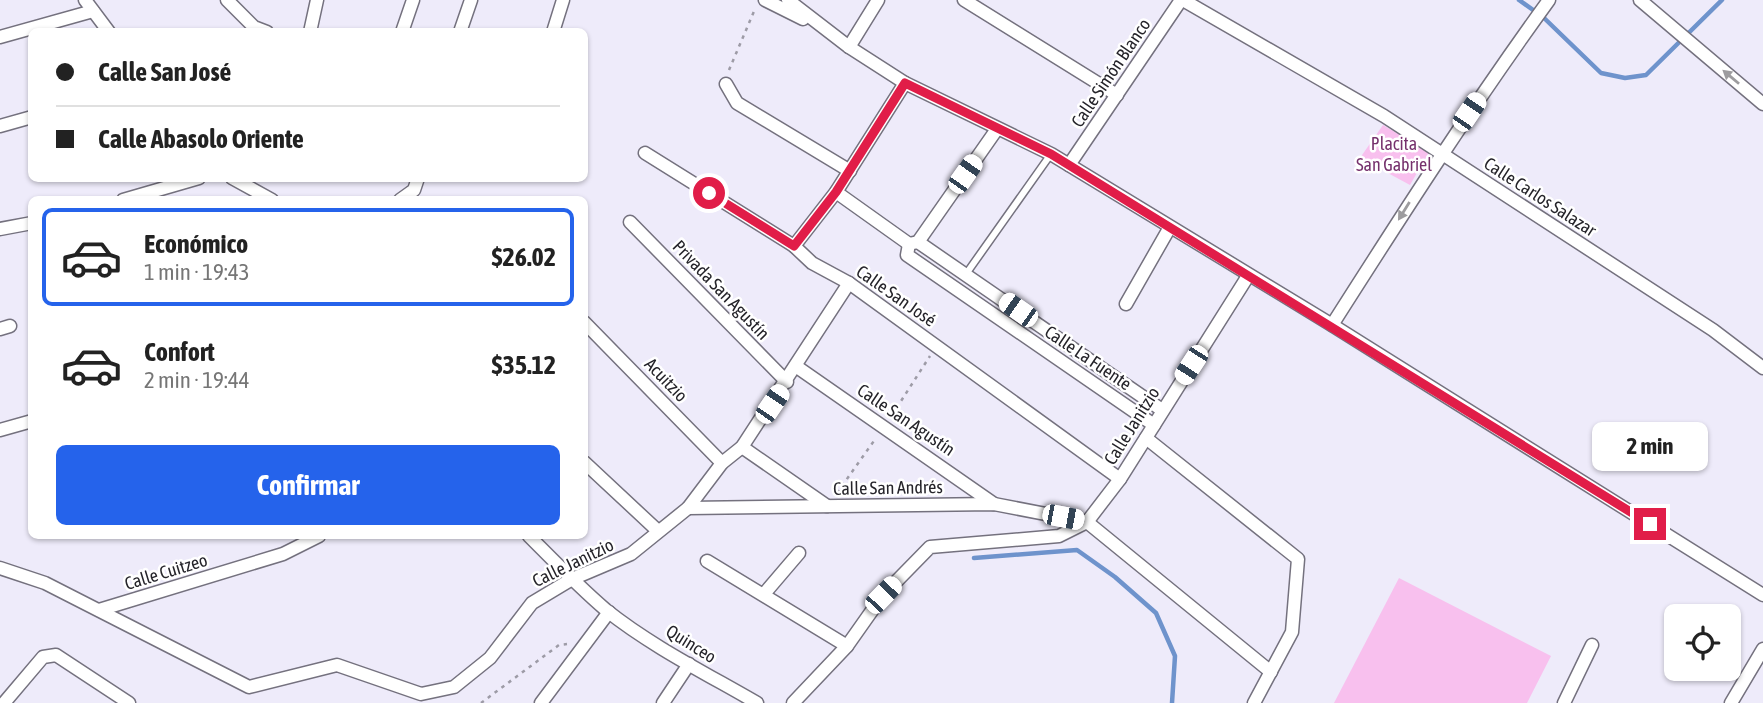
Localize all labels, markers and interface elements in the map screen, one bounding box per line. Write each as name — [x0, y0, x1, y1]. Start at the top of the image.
street label: Calle Simón Blanco — [1067, 14, 1155, 131]
text: Calle San José — [98, 57, 231, 87]
one-way arrow — [1722, 70, 1740, 85]
car — [1449, 89, 1490, 135]
text: Calle Abasolo Oriente — [98, 124, 304, 154]
park label: Placita San Gabriel — [1356, 133, 1432, 175]
car — [945, 151, 986, 197]
street label: Calle Carlos Salazar — [1480, 153, 1601, 241]
route start — [693, 177, 725, 209]
one-way arrow — [1398, 201, 1411, 221]
icon: car — [60, 226, 123, 289]
text: Económico — [144, 229, 248, 259]
street label: Privada San Agustín — [669, 236, 774, 344]
text: $26.02 — [492, 242, 556, 272]
text: 1 min · 19:43 — [144, 259, 250, 285]
street label: Calle San José — [852, 261, 940, 331]
car — [995, 289, 1042, 331]
street label: Calle La Fuente — [1041, 321, 1136, 394]
icon: car — [60, 334, 123, 397]
text: Confort — [144, 337, 215, 367]
car — [1171, 342, 1212, 388]
text: $35.12 — [492, 350, 556, 380]
street label: Acuitzio — [641, 353, 692, 406]
text: 2 min · 19:44 — [144, 367, 250, 393]
street label: Calle San Agustín — [853, 379, 959, 460]
car — [752, 381, 793, 427]
street label: Calle Janitzio — [1099, 383, 1164, 469]
callout: 2 min — [1592, 422, 1708, 472]
text: 2 min — [1627, 433, 1673, 459]
button: Confirmar — [56, 445, 560, 525]
street label: Calle San Andrés — [833, 476, 943, 499]
car — [1041, 503, 1086, 531]
route end — [1634, 508, 1666, 540]
street label: Calle Janitzio — [529, 534, 617, 591]
street label: Calle Cuitzeo — [122, 549, 210, 594]
car — [861, 573, 906, 617]
map controls — [1664, 604, 1741, 681]
button: locate — [1664, 604, 1741, 681]
street label: Quinceo — [662, 620, 720, 667]

